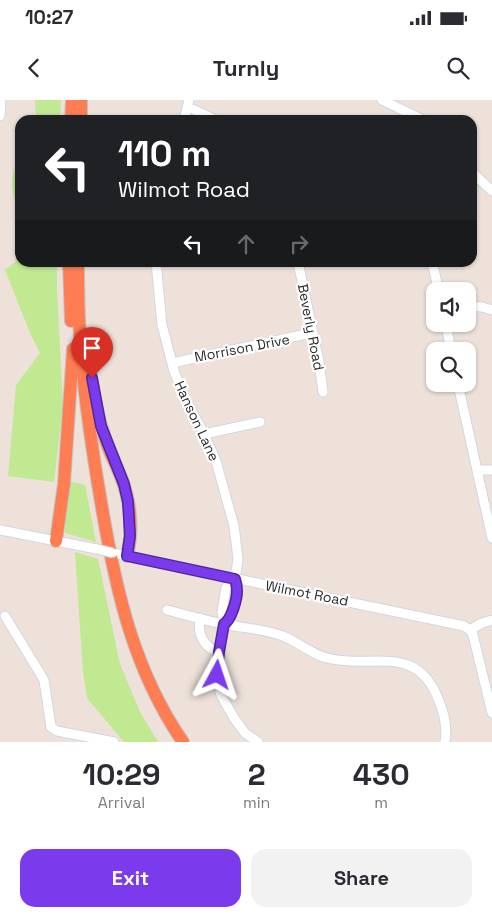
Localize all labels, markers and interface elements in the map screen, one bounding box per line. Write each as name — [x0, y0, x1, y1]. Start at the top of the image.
text: 10:27 — [25, 5, 73, 30]
icon: back — [20, 54, 48, 82]
text: Turnly — [213, 54, 279, 82]
icon: search — [444, 54, 472, 82]
text: 110 m — [118, 132, 211, 176]
icon: left — [35, 135, 100, 200]
text: Wilmot Road — [118, 175, 250, 203]
icon: left — [179, 230, 207, 258]
icon: ahead — [232, 230, 260, 258]
icon: right — [285, 230, 313, 258]
street label: Beverly Road — [294, 282, 328, 372]
map controls — [426, 282, 476, 392]
button: sound — [426, 282, 476, 332]
pin — [71, 327, 113, 378]
street label: Morrison Drive — [193, 330, 291, 366]
icon: arrive — [78, 334, 106, 362]
button: search — [426, 342, 476, 392]
street label: Hanson Lane — [171, 378, 223, 464]
street label: Wilmot Road — [264, 576, 350, 610]
position arrow — [190, 648, 242, 700]
text: 10:29 — [82, 755, 161, 794]
text: 2 — [248, 755, 266, 794]
text: 430 — [353, 755, 410, 794]
text: Arrival — [98, 792, 145, 813]
text: min — [243, 792, 270, 813]
text: m — [374, 792, 388, 813]
button: Exit — [20, 849, 241, 907]
button: Share — [251, 849, 472, 907]

